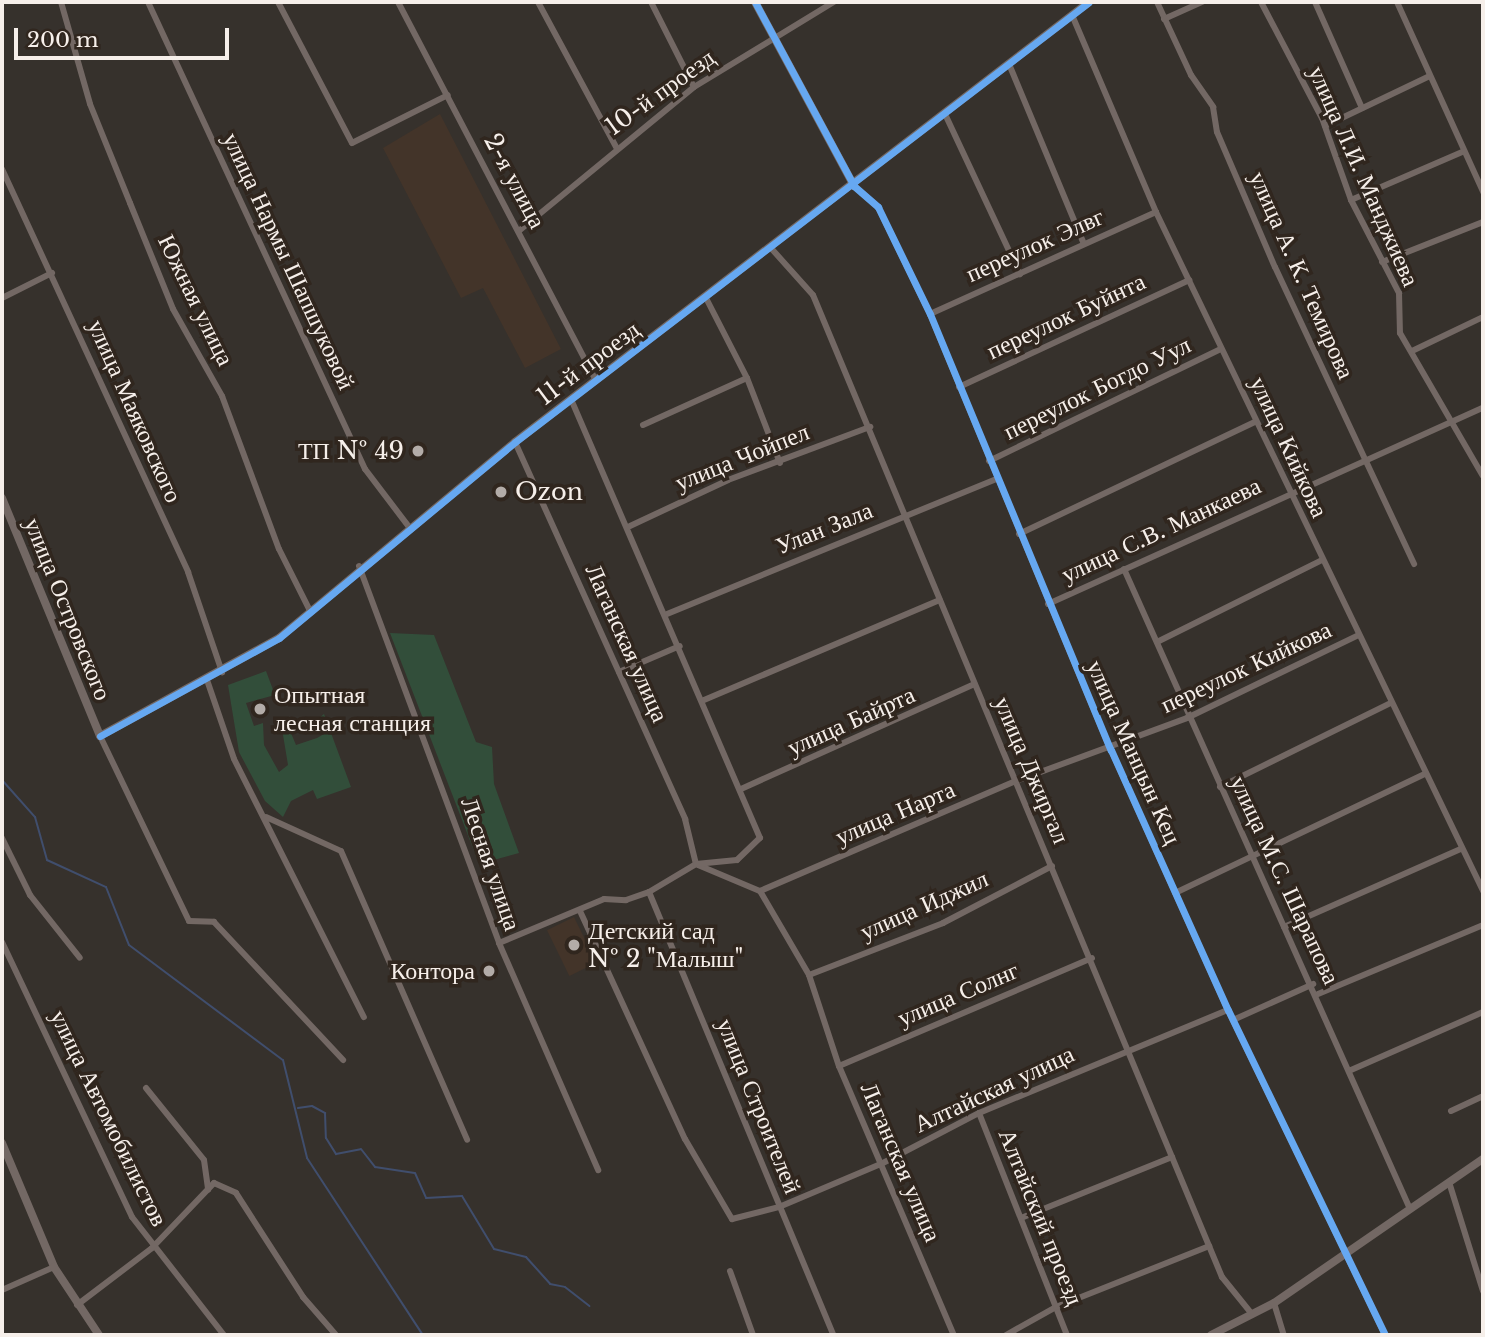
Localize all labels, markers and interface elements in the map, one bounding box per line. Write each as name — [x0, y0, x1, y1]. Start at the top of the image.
scale bar — [18, 14, 233, 58]
text: 200 m — [27, 27, 98, 53]
street label: 10-й проезд — [600, 43, 720, 141]
street label: улица Л.И. Манджиева — [1302, 61, 1426, 291]
street label: улица Нармы Шапшуковой — [217, 128, 361, 394]
street label: 2-я улица — [478, 129, 552, 233]
street label: улица А. К. Темирова — [1243, 167, 1361, 383]
street label: переулок Элвг — [962, 202, 1108, 288]
street label: Южная улица — [152, 230, 240, 370]
street label: переулок Буйнта — [982, 267, 1150, 365]
street label: улица Маяковского — [82, 315, 188, 507]
street label: 11-й проезд — [531, 315, 645, 411]
street label: переулок Богдо Уул — [999, 330, 1195, 446]
street label: улица Кийкова — [1244, 372, 1334, 522]
street label: улица Чойпел — [671, 417, 813, 497]
place label: ТП № 49 — [298, 437, 404, 465]
marker: ТП № 49 — [410, 443, 426, 459]
street label: улица С.В. Манкаева — [1057, 471, 1265, 589]
place label: Ozon — [515, 478, 583, 506]
marker: Ozon — [493, 484, 509, 500]
street label: Улан Зала — [771, 496, 877, 560]
street label: улица Островского — [18, 513, 118, 705]
street label: Лаганская улица — [579, 559, 675, 727]
street label: переулок Кийкова — [1156, 615, 1336, 719]
street label: улица Манцын Кец — [1081, 656, 1187, 848]
street label: улица Байрта — [783, 680, 919, 762]
place label: Опытная лесная станция — [274, 681, 431, 737]
street label: улица Джиргал — [988, 692, 1076, 848]
marker: Опытная лесная станция — [252, 701, 268, 717]
street label: улица М.С. Шарапова — [1224, 771, 1346, 989]
street label: улица Нарта — [831, 775, 959, 851]
street label: Лесная улица — [455, 794, 527, 934]
street label: улица Иджил — [856, 864, 992, 946]
place label: Детский сад № 2 "Малыш" — [588, 917, 744, 973]
marker: Детский сад № 2 "Малыш" — [566, 937, 582, 953]
street label: улица Солнг — [893, 956, 1023, 1032]
place label: Контора — [391, 957, 475, 985]
marker: Контора — [481, 963, 497, 979]
street label: улица Автомобилистов — [44, 1005, 174, 1231]
street label: улица Строителей — [711, 1014, 807, 1198]
street label: Алтайская улица — [909, 1039, 1079, 1139]
street label: Лаганская улица — [855, 1078, 947, 1246]
street label: Алтайский проезд — [992, 1125, 1090, 1309]

